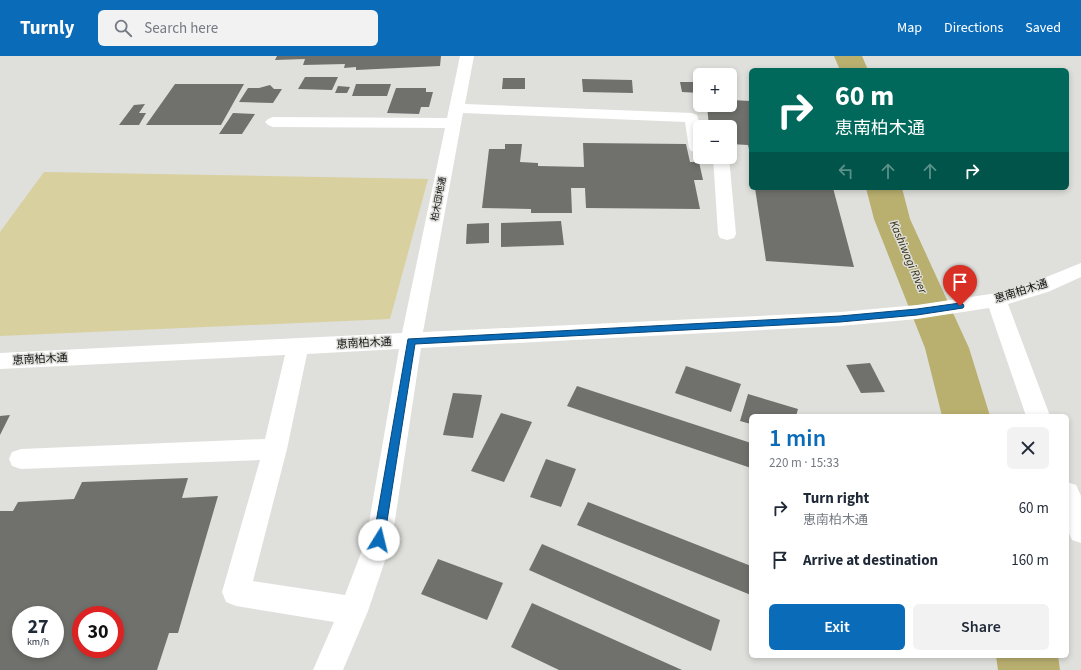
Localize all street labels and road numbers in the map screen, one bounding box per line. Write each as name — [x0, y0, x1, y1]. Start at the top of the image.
street label: 柏木団地通 — [428, 176, 450, 222]
street label: 恵南柏木通 — [993, 276, 1049, 306]
street label: 恵南柏木通 — [336, 334, 392, 352]
street label: 恵南柏木通 — [12, 350, 68, 368]

